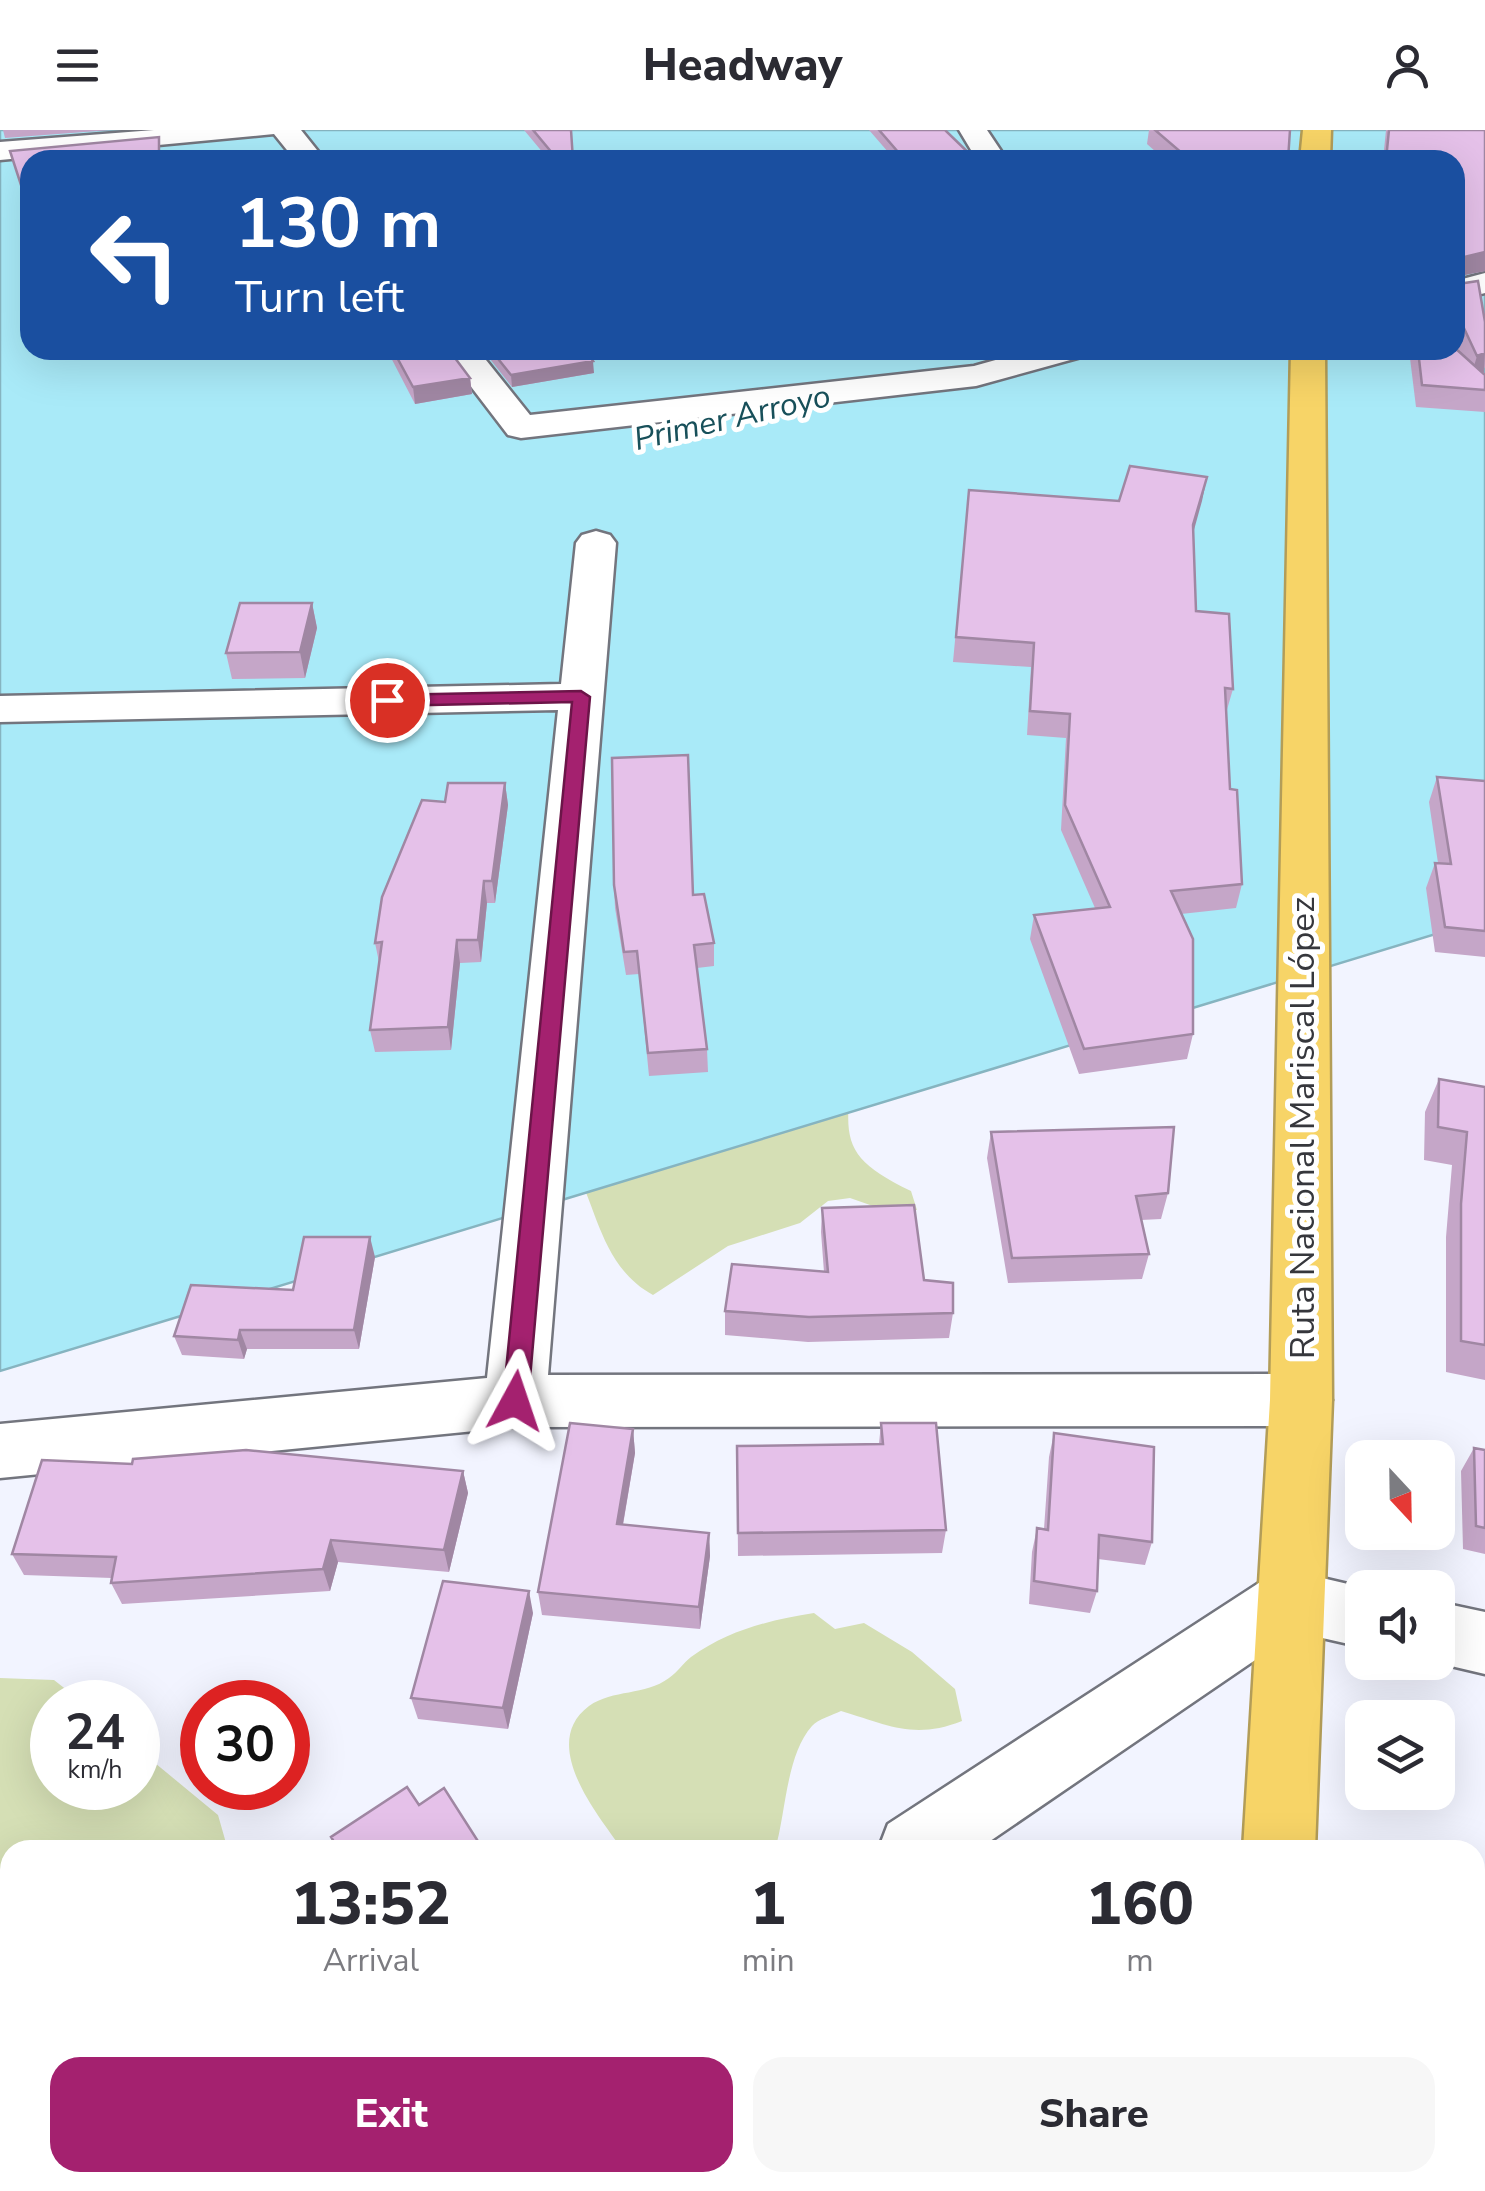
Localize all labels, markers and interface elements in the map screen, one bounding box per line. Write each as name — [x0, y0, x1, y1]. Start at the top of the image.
text: Headway — [643, 35, 842, 96]
icon: menu — [50, 38, 105, 93]
icon: person — [1380, 38, 1435, 93]
text: 130 m — [235, 176, 441, 272]
icon: left — [70, 190, 200, 320]
text: Turn left — [235, 267, 404, 328]
water label: Primer Arroyo — [630, 374, 835, 461]
pin — [345, 658, 430, 743]
icon: arrive — [360, 673, 415, 728]
street label: Ruta Nacional Mariscal López — [1279, 897, 1326, 1359]
position arrow — [463, 1349, 567, 1453]
north arrow — [1345, 1440, 1455, 1550]
map controls — [1345, 1440, 1455, 1810]
button: sound — [1345, 1570, 1455, 1680]
speed limit sign: 30 — [180, 1680, 310, 1810]
text: 24 — [65, 1698, 125, 1767]
button: layers — [1345, 1700, 1455, 1810]
text: km/h — [67, 1753, 123, 1787]
text: 13:52 — [291, 1863, 451, 1945]
text: 1 — [750, 1863, 786, 1945]
text: 160 — [1086, 1863, 1194, 1945]
text: Arrival — [323, 1939, 419, 1982]
text: min — [742, 1939, 795, 1982]
text: m — [1126, 1939, 1154, 1982]
button: Exit — [50, 2057, 733, 2172]
button: Share — [753, 2057, 1435, 2172]

